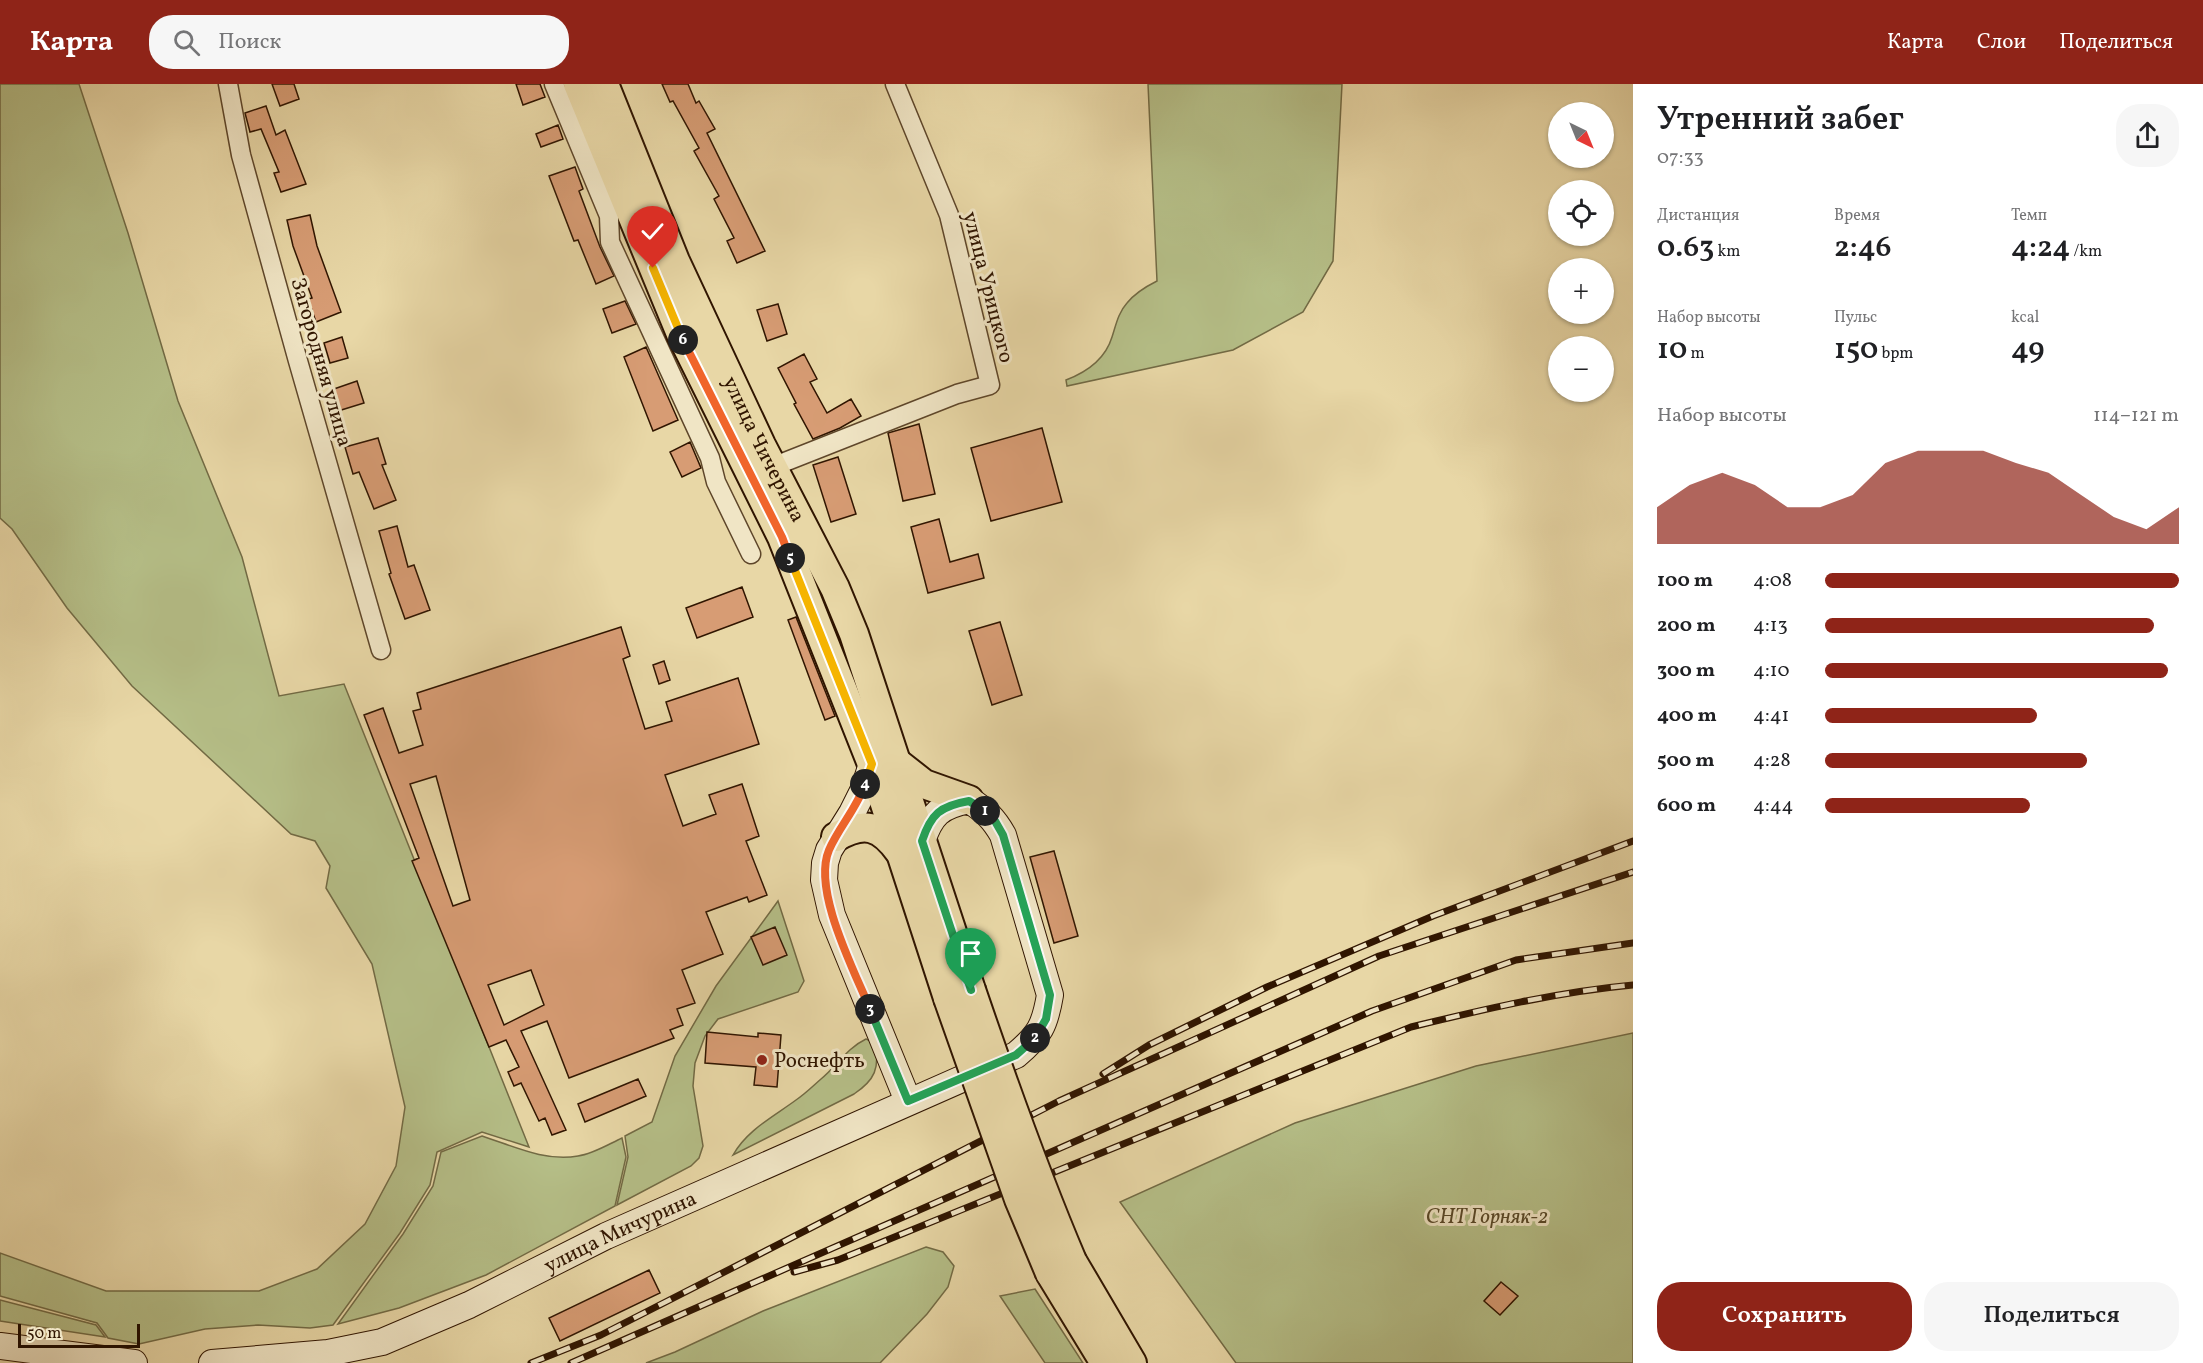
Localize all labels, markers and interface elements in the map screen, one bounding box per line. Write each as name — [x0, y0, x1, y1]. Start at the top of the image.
search box — [149, 15, 569, 69]
text: Карта — [30, 23, 113, 62]
icon: search — [170, 26, 203, 59]
text: Поиск — [218, 27, 281, 58]
text: Карта — [1887, 28, 1944, 57]
text: Слои — [1977, 28, 2026, 57]
text: Поделиться — [2059, 28, 2173, 57]
text: Утренний забег — [1657, 98, 1904, 144]
north arrow — [1548, 102, 1614, 168]
map controls — [1548, 102, 1614, 402]
button: share — [2116, 104, 2179, 167]
text: 07:33 — [1657, 144, 1704, 172]
button: locate — [1548, 180, 1614, 246]
text: Дистанция — [1657, 205, 1739, 227]
text: Время — [1834, 205, 1880, 227]
text: Темп — [2011, 205, 2047, 227]
pin — [627, 206, 678, 268]
street label: улица Урицкого — [955, 209, 1020, 366]
icon: check — [636, 215, 669, 248]
text: 0.63 — [1657, 227, 1714, 269]
text: 2:46 — [1834, 227, 1892, 269]
text: 4:24 — [2011, 227, 2070, 269]
text: km — [1714, 241, 1740, 263]
text: /km — [2070, 241, 2102, 263]
button: + — [1548, 258, 1614, 324]
street label: Загородняя улица — [283, 275, 359, 450]
text: Набор высоты — [1657, 307, 1761, 329]
text: Пульс — [1834, 307, 1877, 329]
text: kcal — [2011, 307, 2039, 329]
pin: 6 — [668, 325, 698, 355]
text: 6 — [679, 329, 687, 351]
text: 10 — [1657, 329, 1687, 371]
text: 150 — [1834, 329, 1878, 371]
text: 49 — [2011, 329, 2045, 371]
button: − — [1548, 336, 1614, 402]
text: m — [1687, 343, 1705, 365]
text: bpm — [1878, 343, 1914, 365]
street label: улица Чичерина — [715, 372, 812, 528]
text: Набор высоты — [1657, 402, 1787, 430]
text: 114–121 m — [2093, 402, 2179, 430]
pin: 5 — [775, 543, 805, 573]
text: 5 — [786, 547, 794, 569]
text: 100 m — [1657, 567, 1713, 595]
text: 4:08 — [1753, 567, 1792, 595]
text: 200 m — [1657, 612, 1715, 640]
text: 4:13 — [1753, 612, 1788, 640]
text: 300 m — [1657, 657, 1715, 685]
text: 4:10 — [1753, 657, 1789, 685]
text: 400 m — [1657, 702, 1717, 730]
text: 4:41 — [1753, 702, 1789, 730]
text: 500 m — [1657, 747, 1715, 775]
text: 4:28 — [1753, 747, 1791, 775]
pin: 4 — [850, 769, 880, 799]
text: 4 — [860, 773, 870, 795]
text: 600 m — [1657, 792, 1716, 820]
text: 4:44 — [1753, 792, 1794, 820]
pin: 1 — [970, 796, 1000, 826]
text: 1 — [982, 800, 988, 822]
pin — [945, 928, 996, 990]
icon: arrive — [954, 937, 987, 970]
pin: 3 — [855, 994, 885, 1024]
text: 3 — [866, 998, 874, 1020]
pin: 2 — [1020, 1023, 1050, 1053]
text: 2 — [1031, 1027, 1039, 1049]
place label: Роснефть — [774, 1047, 865, 1076]
marker: Роснефть — [755, 1053, 769, 1067]
street label: улица Мичурина — [539, 1185, 702, 1281]
park label: СНТ Горняк-2 — [1426, 1203, 1548, 1232]
button: Сохранить — [1657, 1282, 1912, 1351]
button: Поделиться — [1924, 1282, 2179, 1351]
scale bar — [18, 1321, 140, 1348]
text: 50 m — [27, 1323, 61, 1345]

